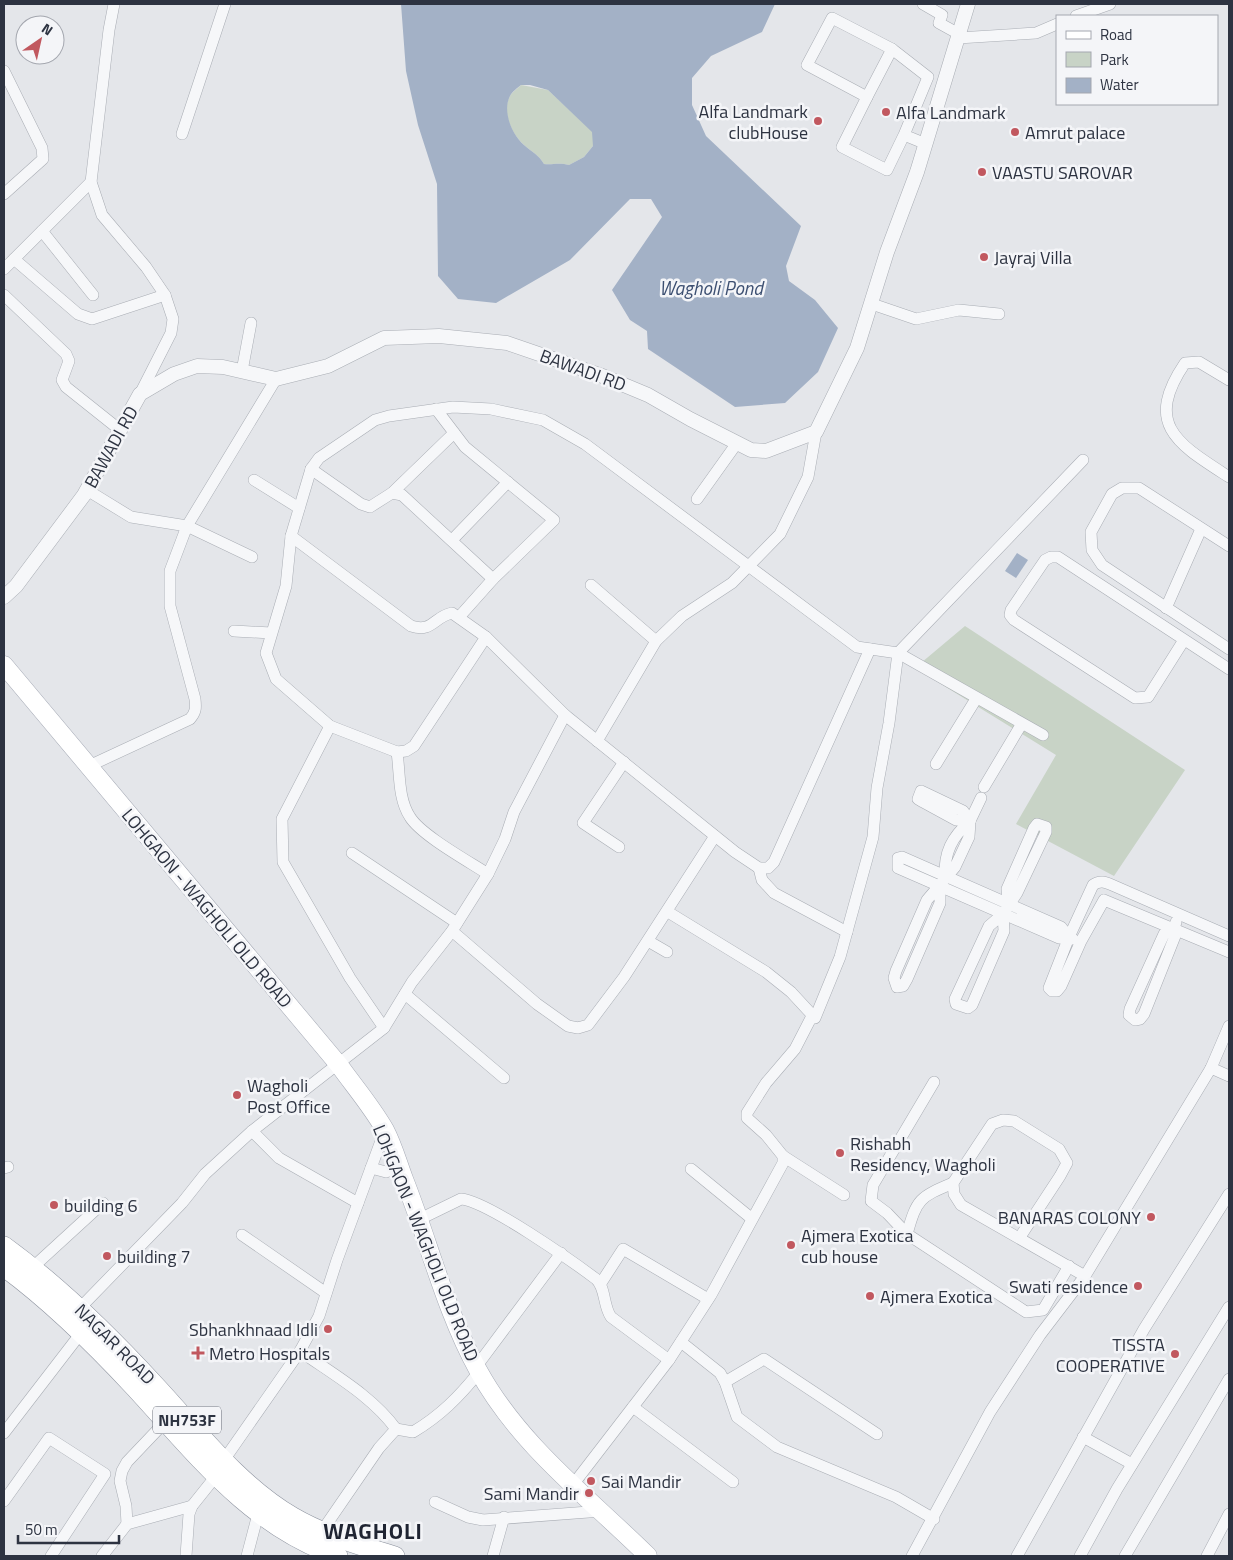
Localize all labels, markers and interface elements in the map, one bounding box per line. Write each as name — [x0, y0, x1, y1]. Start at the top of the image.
north arrow — [15, 15, 65, 65]
legend — [1056, 15, 1218, 105]
text: N — [38, 17, 57, 40]
text: Road — [1100, 23, 1132, 46]
text: Park — [1100, 48, 1129, 71]
text: Water — [1100, 73, 1139, 96]
place label: Alfa Landmark clubHouse — [698, 98, 808, 146]
place label: Alfa Landmark — [896, 99, 1006, 126]
marker: Alfa Landmark — [880, 106, 892, 118]
marker: Alfa Landmark clubHouse — [812, 115, 824, 127]
place label: Amrut palace — [1025, 119, 1125, 146]
marker: Amrut palace — [1009, 126, 1021, 138]
place label: VAASTU SAROVAR — [992, 159, 1133, 186]
marker: VAASTU SAROVAR — [976, 166, 988, 178]
place label: Jayraj Villa — [994, 244, 1072, 271]
marker: Jayraj Villa — [978, 251, 990, 263]
water label: Wagholi Pond — [659, 273, 765, 302]
street label: BAWADI RD — [536, 342, 630, 398]
street label: BAWADI RD — [77, 401, 145, 493]
street label: LOHGAON - WAGHOLI OLD ROAD — [115, 802, 299, 1014]
place label: Wagholi Post Office — [247, 1072, 330, 1120]
marker: Wagholi Post Office — [231, 1089, 243, 1101]
street label: LOHGAON - WAGHOLI OLD ROAD — [366, 1121, 486, 1365]
place label: Rishabh Residency, Wagholi — [850, 1130, 996, 1178]
marker: Rishabh Residency, Wagholi — [834, 1147, 846, 1159]
place label: building 6 — [64, 1192, 138, 1219]
marker: building 6 — [48, 1199, 60, 1211]
place label: BANARAS COLONY — [998, 1204, 1141, 1231]
marker: BANARAS COLONY — [1145, 1211, 1157, 1223]
place label: Ajmera Exotica cub house — [801, 1222, 913, 1270]
marker: Ajmera Exotica cub house — [785, 1239, 797, 1251]
place label: building 7 — [117, 1243, 191, 1270]
marker: building 7 — [101, 1250, 113, 1262]
place label: Swati residence — [1009, 1273, 1128, 1300]
marker: Swati residence — [1132, 1280, 1144, 1292]
place label: Ajmera Exotica — [880, 1283, 992, 1310]
marker: Ajmera Exotica — [864, 1290, 876, 1302]
street label: NAGAR ROAD — [68, 1297, 162, 1391]
place label: Sbhankhnaad Idli — [189, 1316, 318, 1343]
marker: Sbhankhnaad Idli — [322, 1323, 334, 1335]
place label: TISSTA COOPERATIVE — [1056, 1331, 1165, 1379]
place label: Metro Hospitals — [209, 1340, 330, 1367]
marker: Metro Hospitals — [191, 1346, 205, 1360]
marker: TISSTA COOPERATIVE — [1169, 1348, 1181, 1360]
road number: NH753F — [153, 1406, 221, 1434]
place label: Sai Mandir — [601, 1468, 681, 1495]
marker: Sai Mandir — [585, 1475, 597, 1487]
place label: Sami Mandir — [484, 1480, 579, 1507]
marker: Sami Mandir — [583, 1487, 595, 1499]
scale bar — [18, 1512, 119, 1544]
district label: WAGHOLI — [323, 1514, 423, 1548]
text: 50 m — [25, 1518, 58, 1541]

